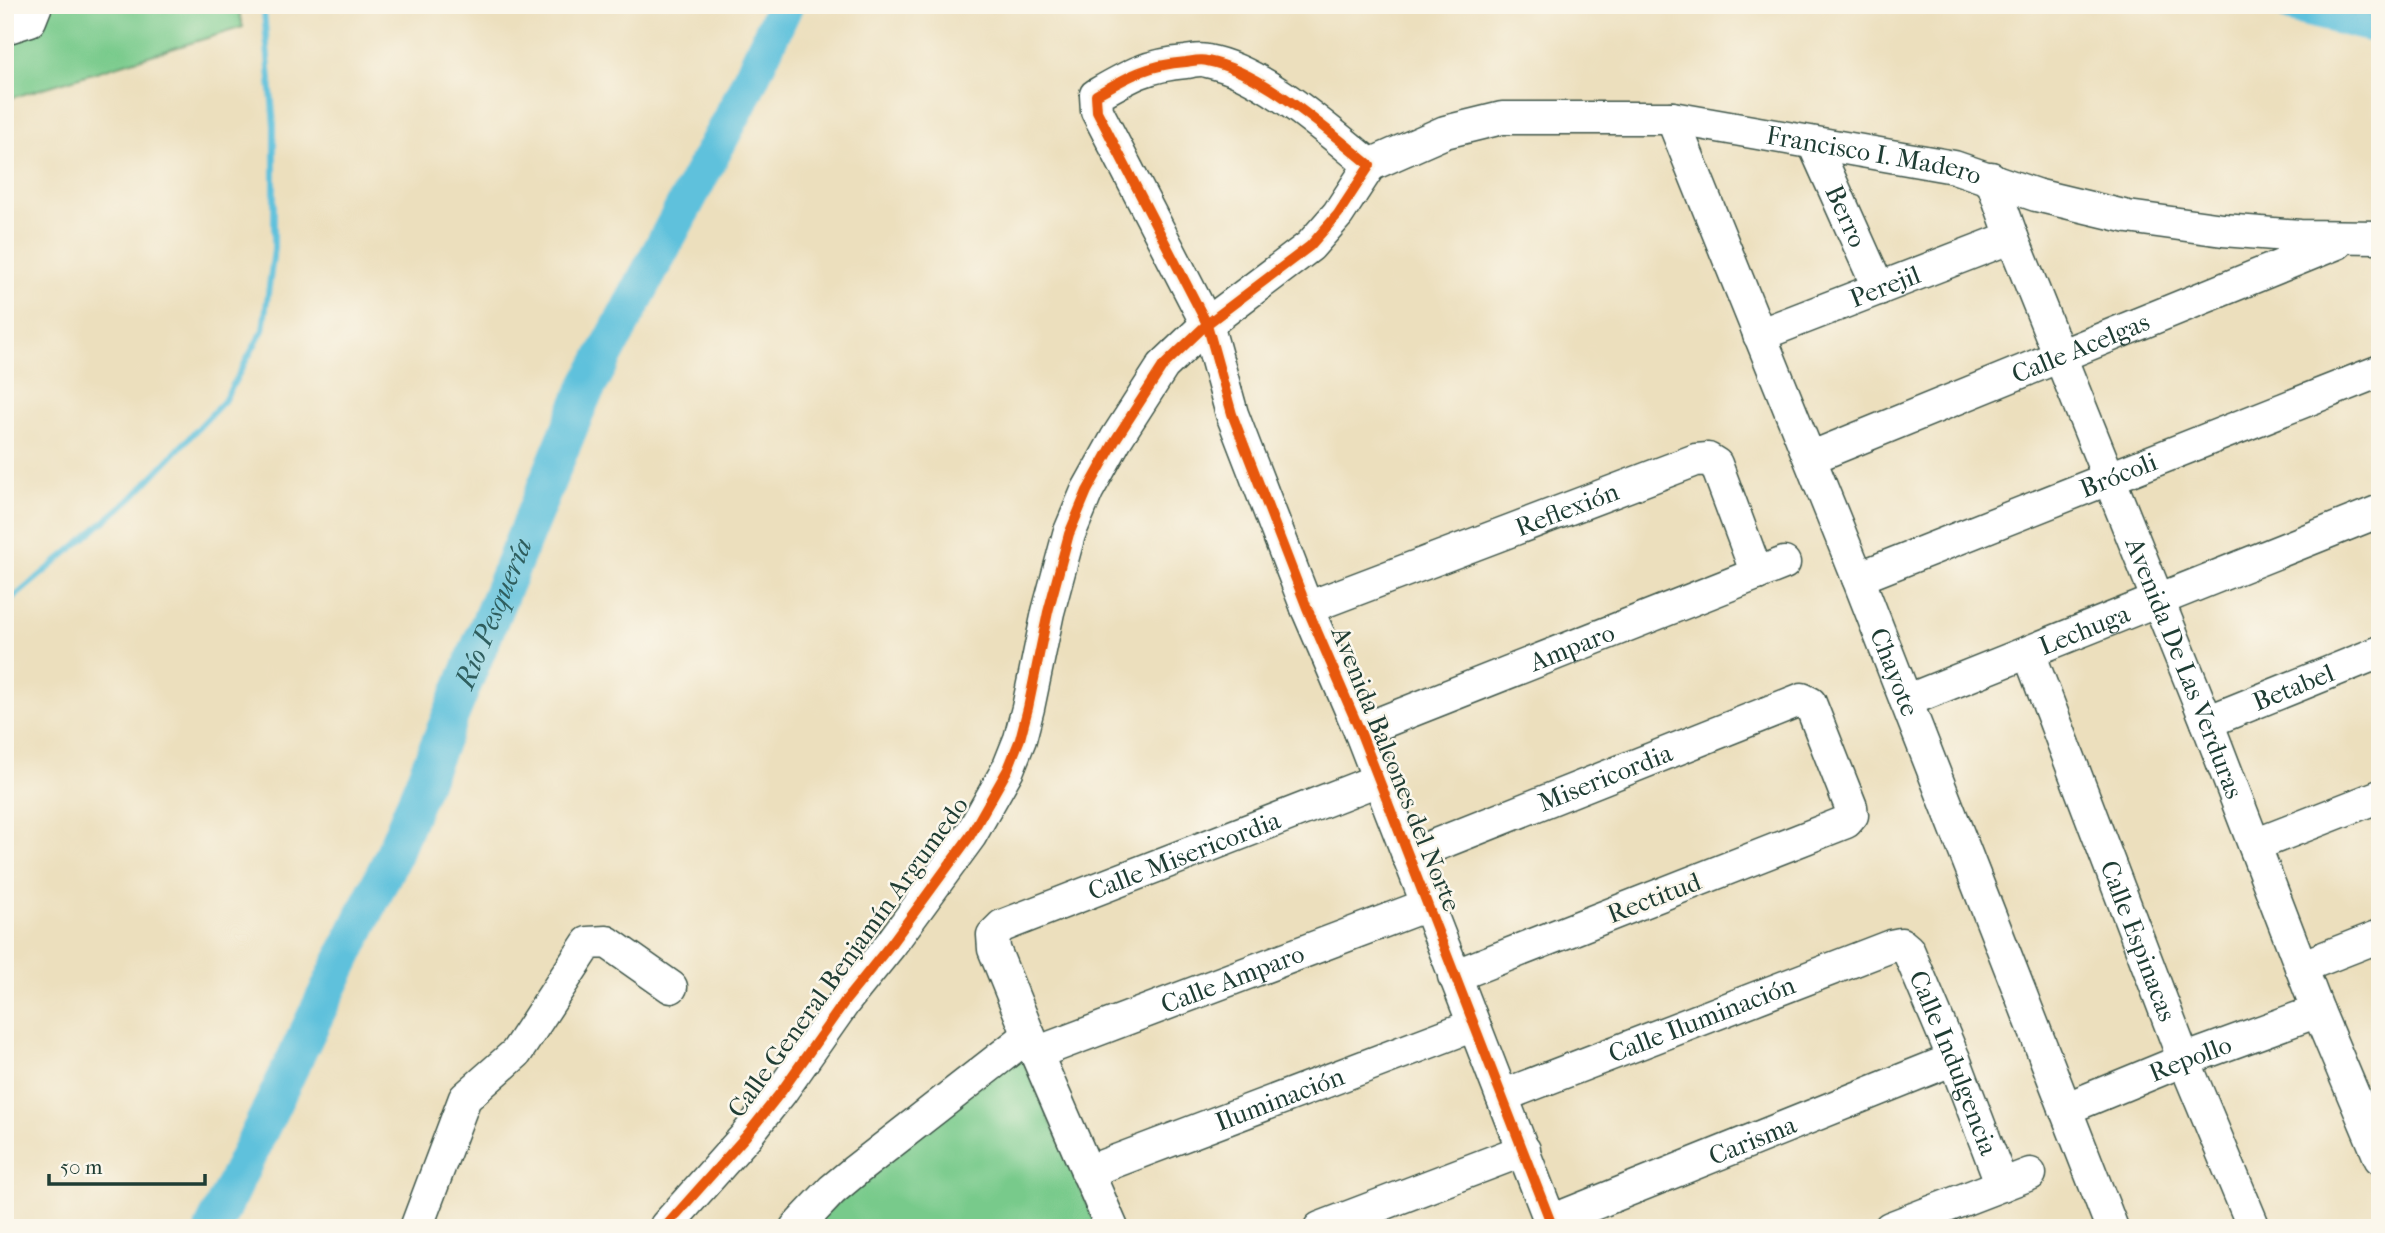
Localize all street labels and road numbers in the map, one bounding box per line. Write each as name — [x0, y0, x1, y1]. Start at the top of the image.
street label: Francisco I. Madero — [1764, 119, 1986, 191]
street label: Berro — [1819, 180, 1874, 252]
street label: Perejil — [1845, 259, 1925, 314]
street label: Calle Acelgas — [2007, 306, 2154, 390]
street label: Brócoli — [2075, 445, 2162, 504]
street label: Reflexión — [1511, 475, 1623, 543]
street label: Avenida De Las Verduras — [2119, 532, 2250, 803]
street label: Lechuga — [2034, 597, 2135, 662]
street label: Amparo — [1524, 616, 1619, 678]
street label: Avenida Balcones del Norte — [1324, 621, 1467, 916]
street label: Chayote — [1863, 623, 1926, 721]
street label: Betabel — [2248, 657, 2338, 717]
street label: Misericordia — [1533, 737, 1677, 818]
street label: Calle General Benjamín Argumedo — [721, 790, 975, 1124]
street label: Calle Misericordia — [1083, 804, 1286, 907]
street label: Calle Espinacas — [2094, 856, 2183, 1026]
street label: Rectitud — [1603, 866, 1706, 930]
street label: Calle Amparo — [1156, 937, 1308, 1020]
street label: Calle Indulgencia — [1903, 966, 2005, 1160]
street label: Calle Iluminación — [1604, 969, 1799, 1069]
street label: Repollo — [2144, 1029, 2236, 1088]
street label: Iluminación — [1211, 1060, 1348, 1137]
street label: Carisma — [1704, 1108, 1801, 1172]

